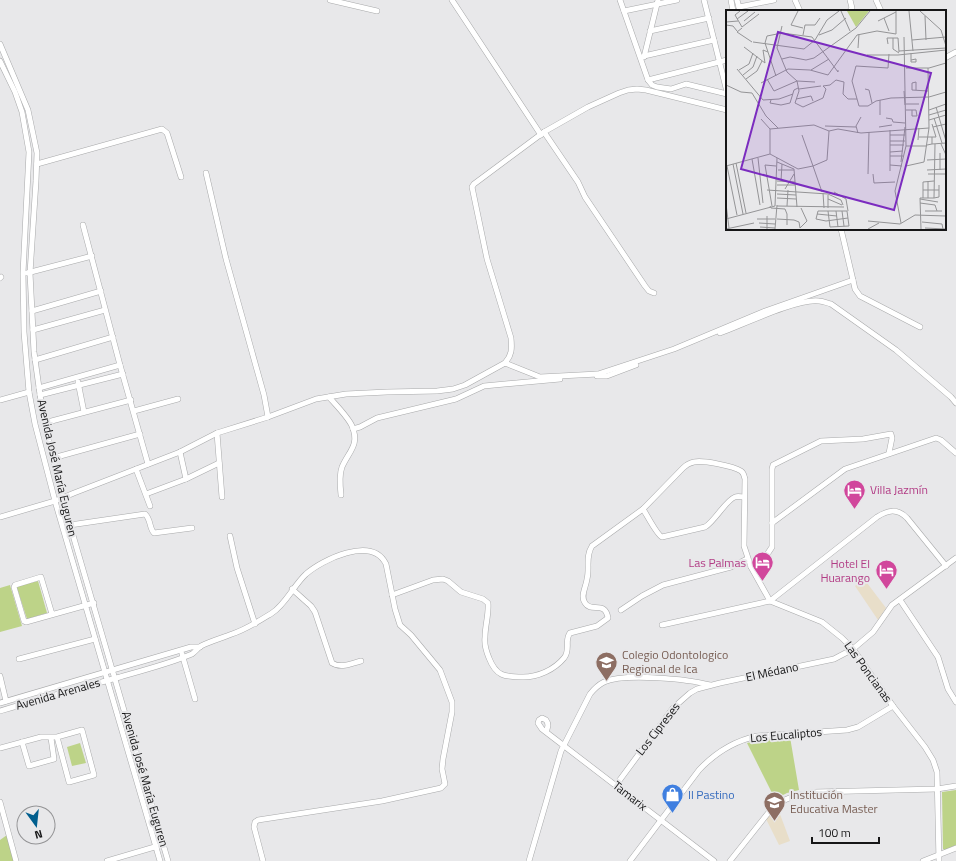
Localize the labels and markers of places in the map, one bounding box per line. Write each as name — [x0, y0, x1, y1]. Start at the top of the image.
hotel icon: Villa Jazmín — [842, 477, 868, 510]
place label: Villa Jazmín — [870, 480, 928, 499]
hotel icon: Las Palmas — [749, 550, 775, 583]
place label: Las Palmas — [689, 553, 746, 572]
place label: Hotel El Huarango — [820, 554, 870, 587]
hotel icon: Hotel El Huarango — [873, 558, 899, 591]
place label: Colegio Odontologico Regional de Ica — [622, 645, 728, 678]
school or university icon: Colegio Odontologico Regional de Ica — [593, 649, 619, 682]
shop icon: Il Pastino — [660, 782, 686, 815]
place label: Il Pastino — [688, 785, 735, 804]
place label: Institución Educativa Master — [790, 785, 878, 818]
school or university icon: Institución Educativa Master — [762, 789, 788, 822]

